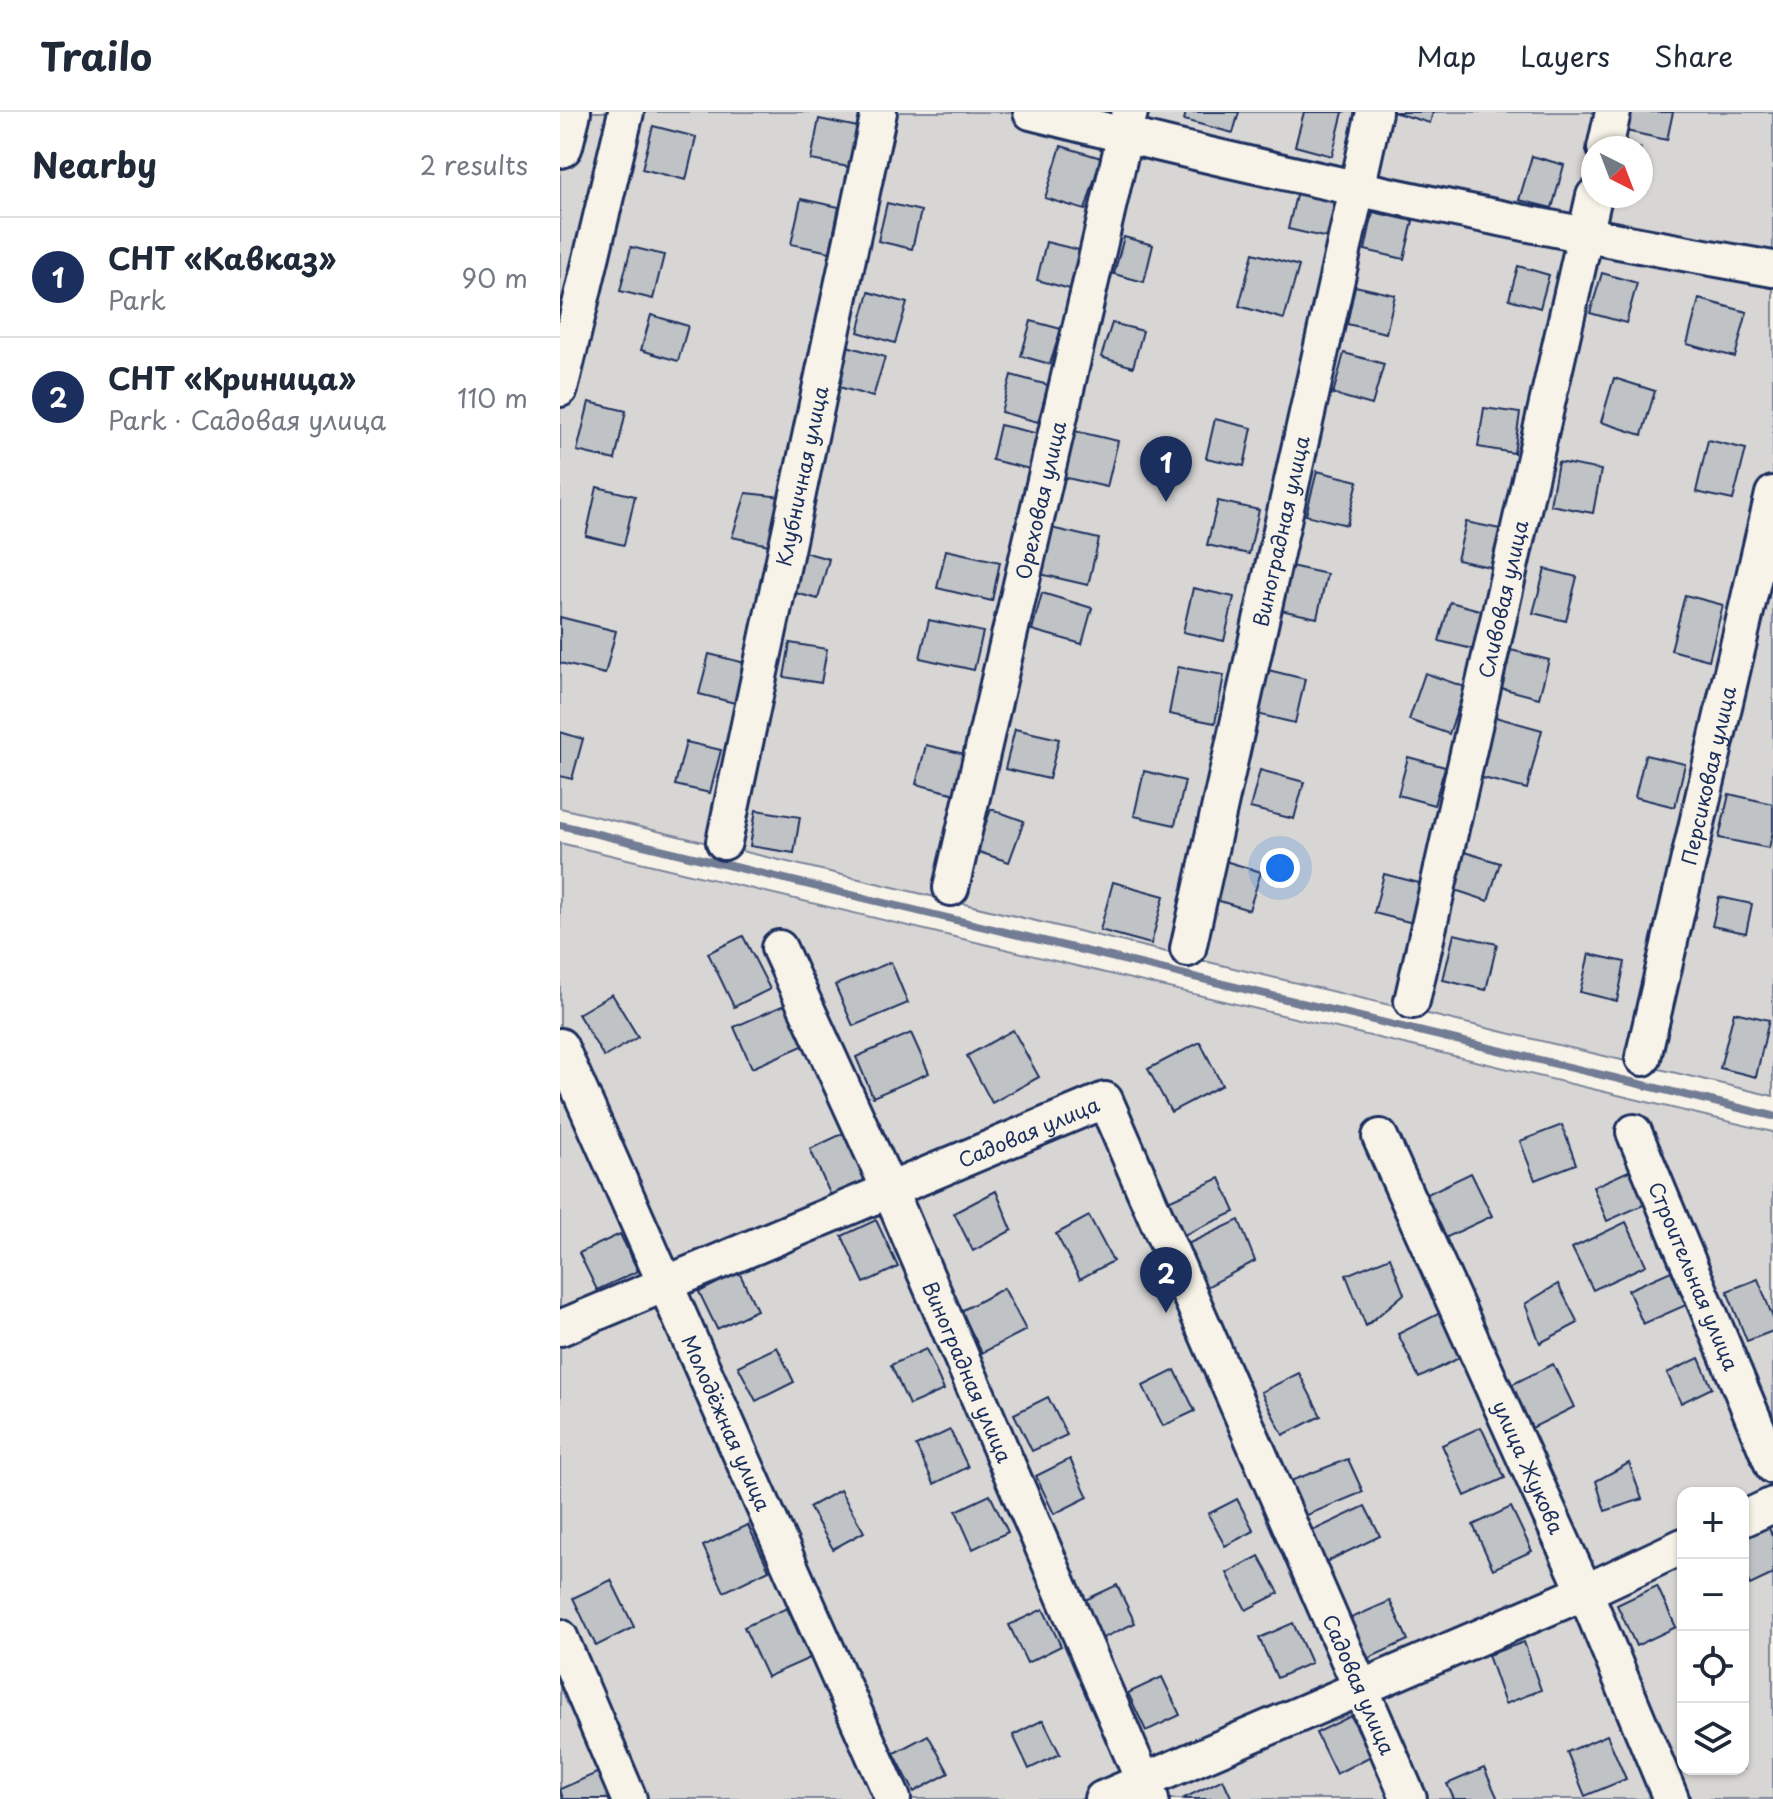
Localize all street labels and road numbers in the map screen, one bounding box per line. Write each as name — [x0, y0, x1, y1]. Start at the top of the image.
street label: Клубничная улица — [768, 383, 836, 569]
street label: Ореховая улица — [1008, 418, 1073, 582]
street label: Виноградная улица — [1245, 432, 1317, 630]
street label: Сливовая улица — [1470, 517, 1535, 681]
street label: Персиковая улица — [1673, 683, 1743, 868]
street label: Садовая улица — [953, 1089, 1104, 1175]
street label: Строительная улица — [1641, 1177, 1747, 1375]
street label: Виноградная улица — [915, 1276, 1020, 1468]
street label: Молодёжная улица — [675, 1330, 779, 1516]
street label: улица Жукова — [1486, 1395, 1572, 1539]
street label: Садовая улица — [1315, 1609, 1403, 1760]

